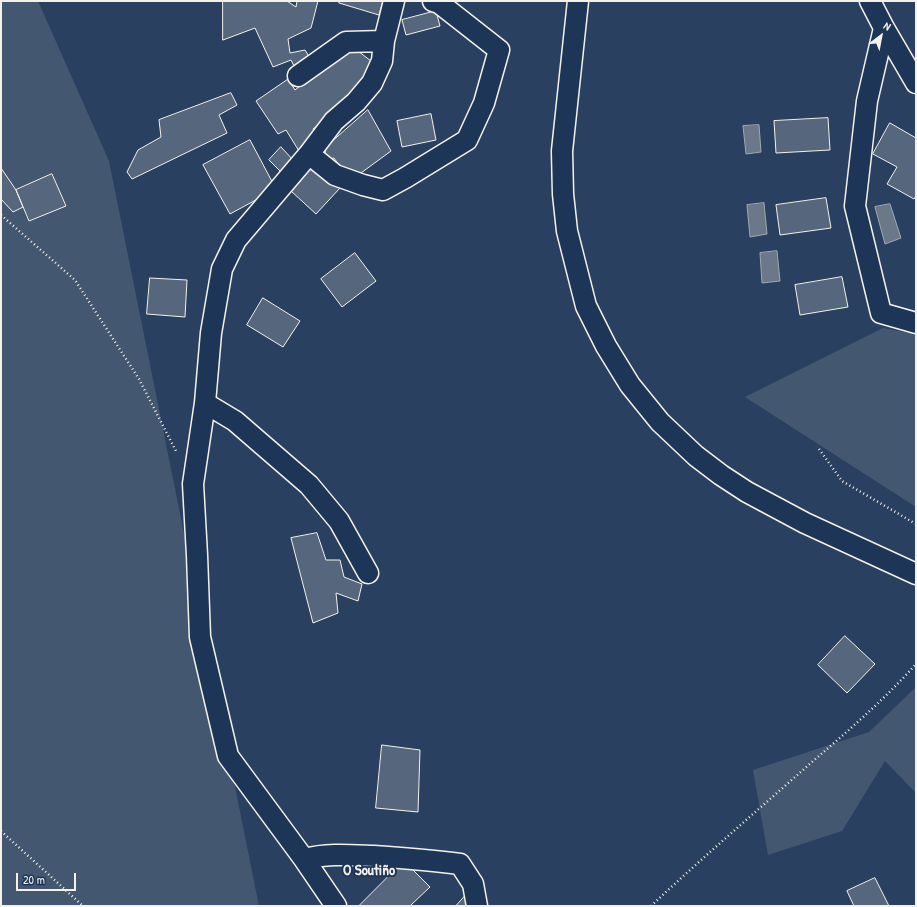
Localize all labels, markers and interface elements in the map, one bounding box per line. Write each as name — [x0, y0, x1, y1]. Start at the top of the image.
north arrow — [861, 16, 901, 56]
text: N — [881, 18, 894, 33]
district label: O Soutiño — [343, 862, 395, 880]
scale bar — [18, 865, 78, 891]
text: 20 m — [23, 871, 45, 888]

